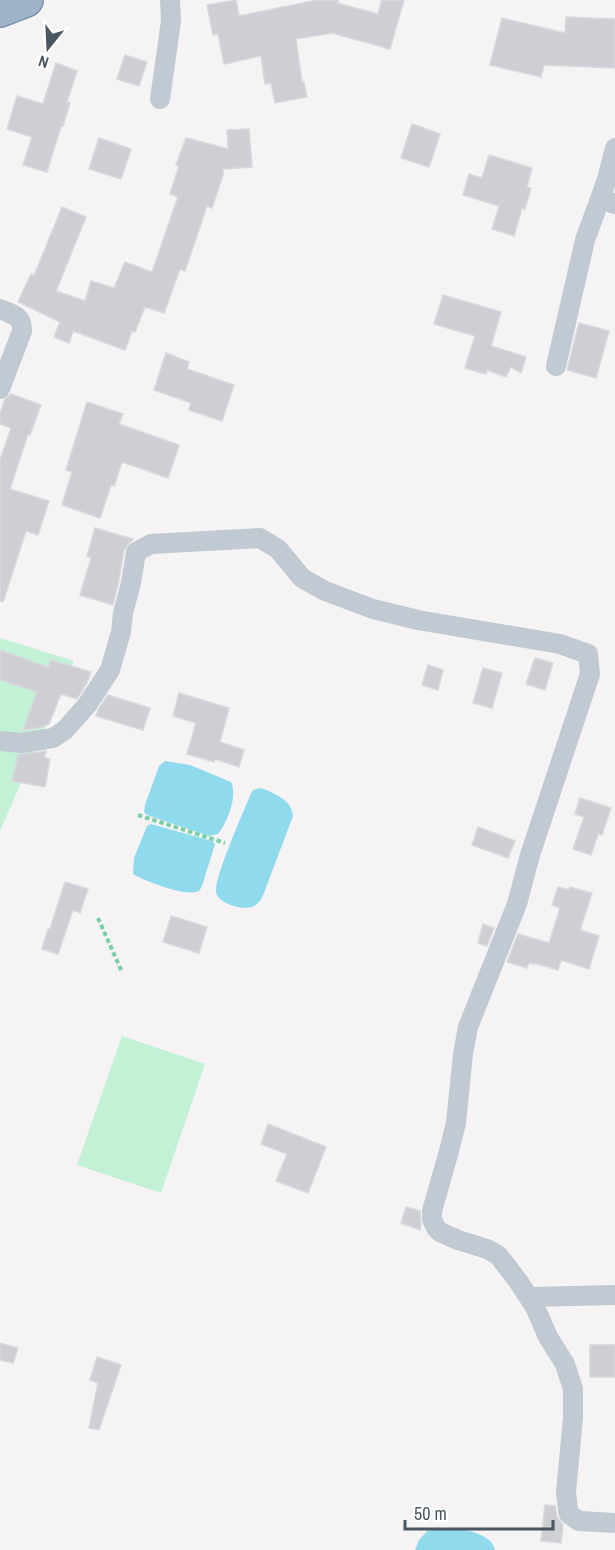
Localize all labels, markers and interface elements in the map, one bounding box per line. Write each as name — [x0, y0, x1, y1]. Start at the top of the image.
north arrow — [18, 18, 78, 78]
text: N — [35, 50, 51, 74]
scale bar — [405, 1493, 554, 1531]
text: 50 m — [414, 1501, 447, 1526]

